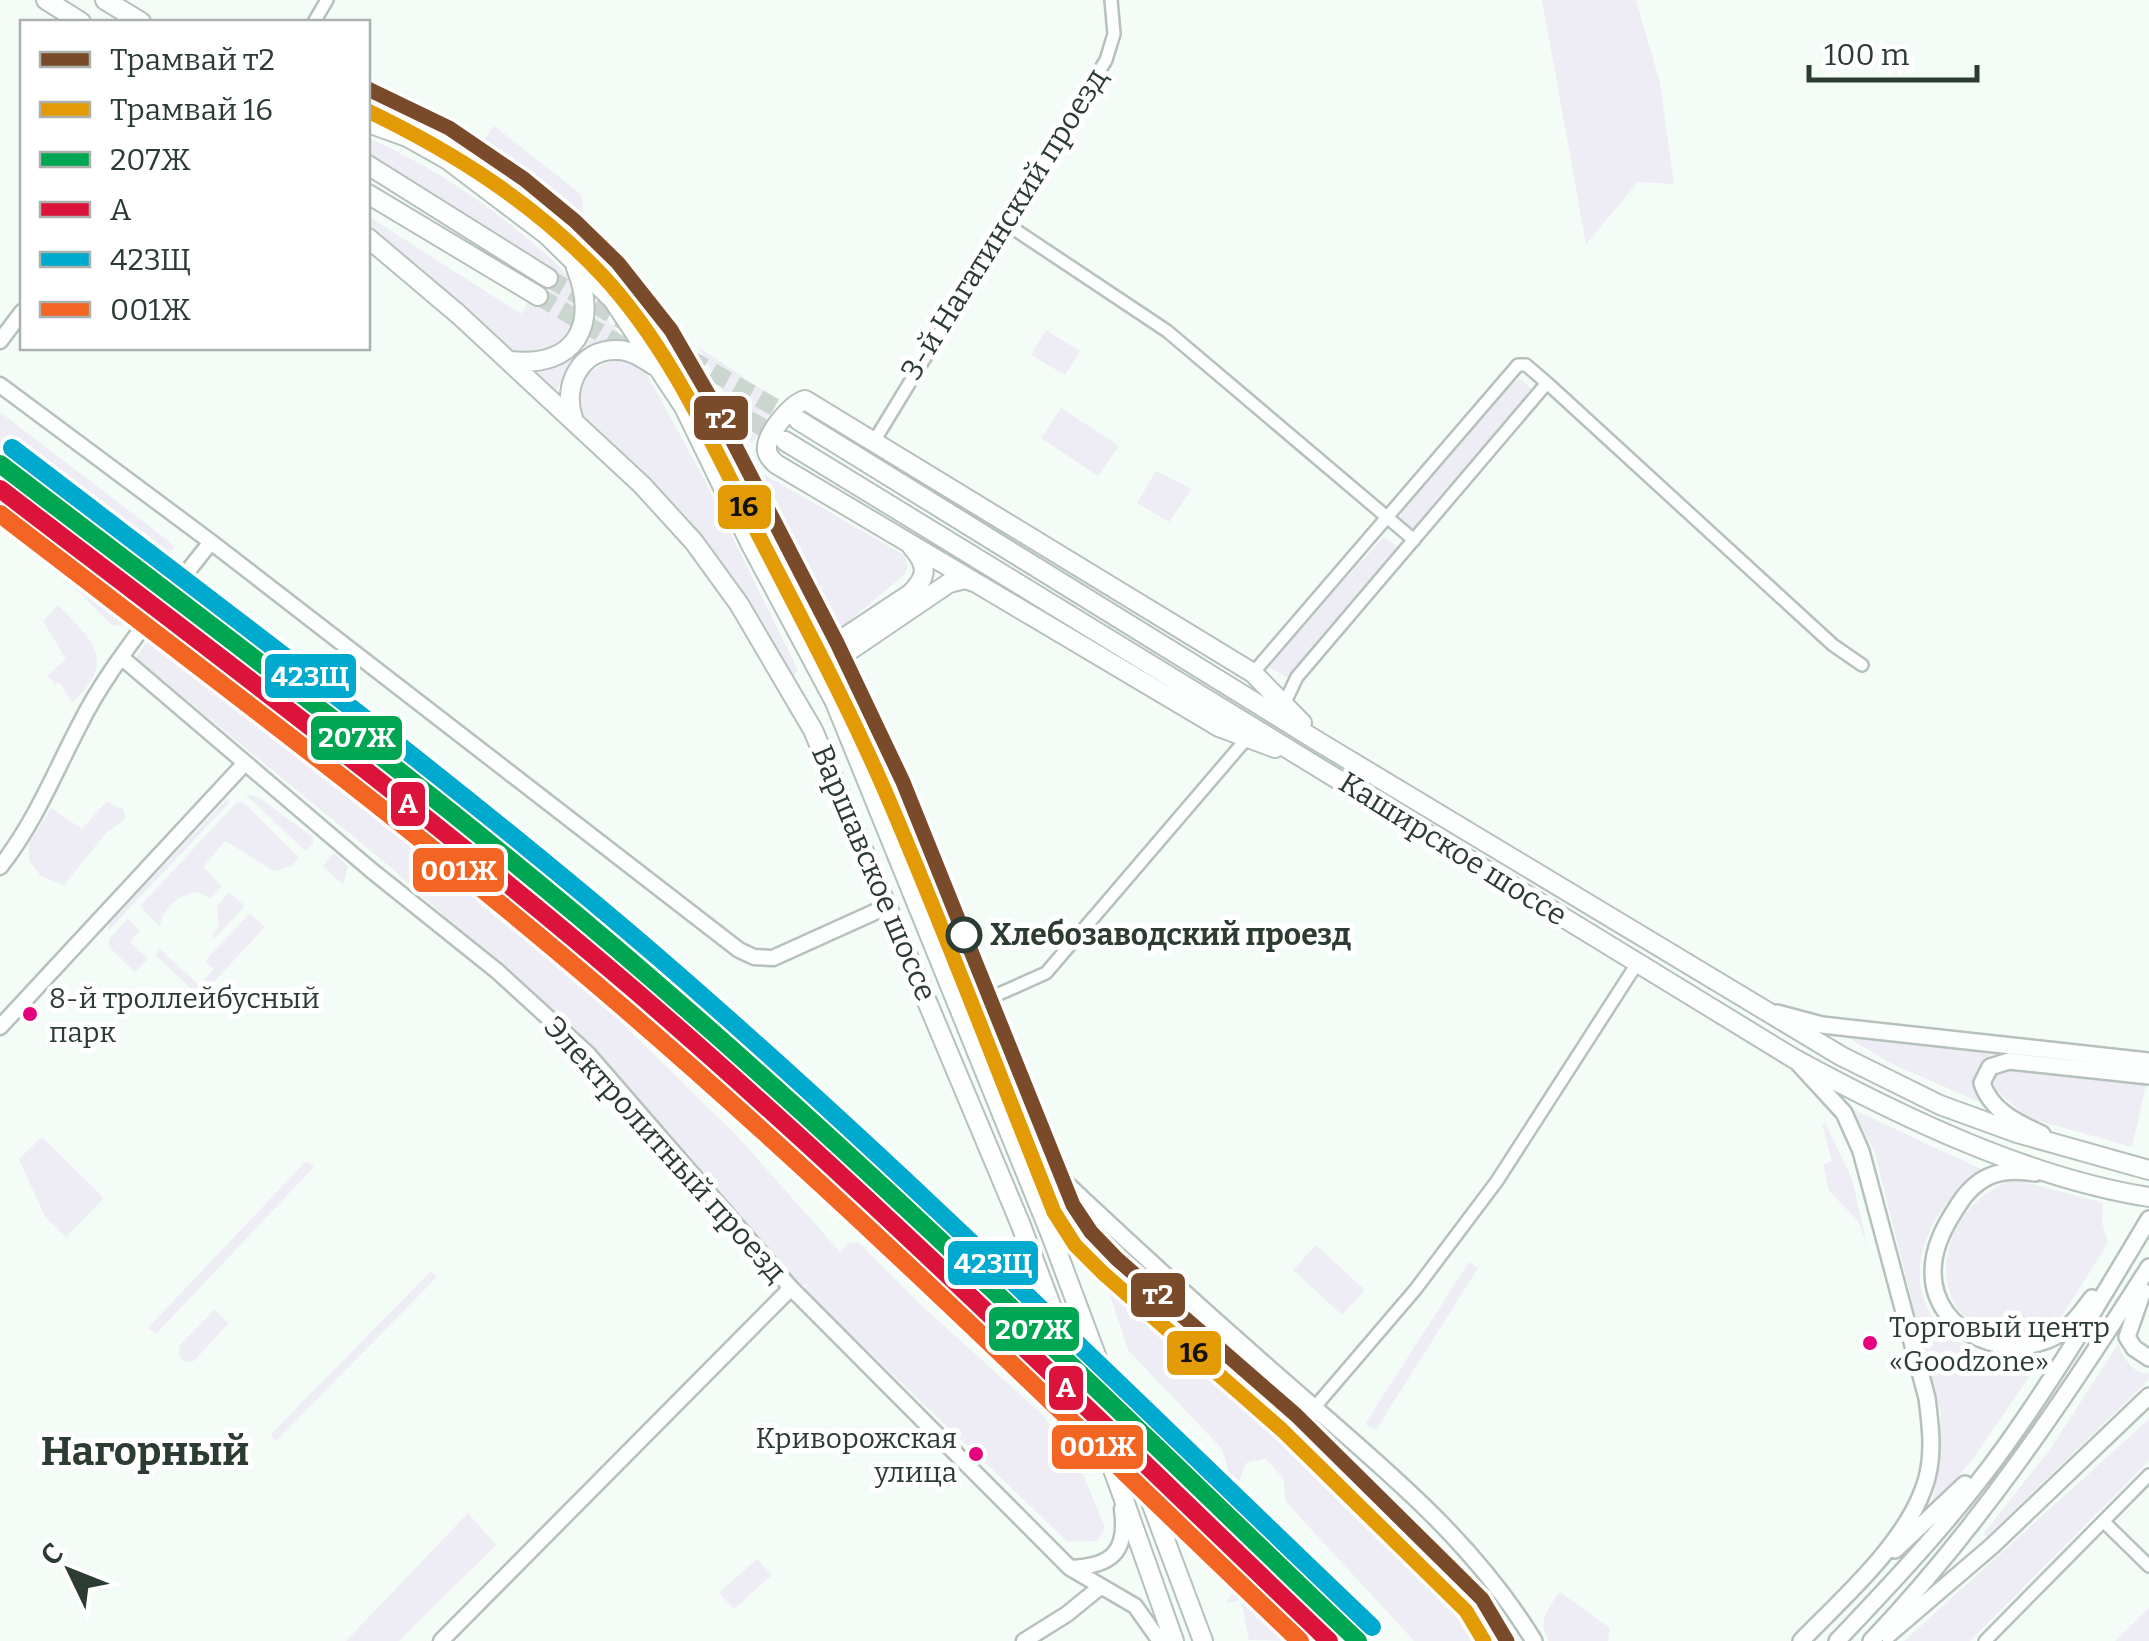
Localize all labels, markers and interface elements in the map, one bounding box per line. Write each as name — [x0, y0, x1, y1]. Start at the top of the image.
legend — [20, 20, 370, 350]
scale bar — [1809, 20, 1976, 82]
text: 100 m — [1824, 37, 1910, 73]
text: Трамвай т2 — [110, 42, 275, 78]
street label: 3-й Нагатинский проезд — [893, 62, 1115, 386]
text: Трамвай 16 — [110, 92, 273, 128]
text: 207Ж — [110, 142, 191, 178]
text: A — [110, 192, 132, 228]
text: 423Щ — [110, 242, 191, 278]
text: 001Ж — [110, 292, 191, 328]
line badge: т2 — [692, 394, 750, 442]
text: т2 — [705, 402, 737, 435]
line badge: 16 — [716, 483, 773, 531]
text: 16 — [730, 490, 758, 523]
line badge: 423Щ — [263, 652, 358, 700]
text: 423Щ — [271, 660, 349, 693]
line badge: 207Ж — [309, 714, 404, 762]
text: 207Ж — [318, 721, 396, 754]
street label: Варшавское шоссе — [804, 740, 944, 1006]
street label: Каширское шоссе — [1332, 764, 1574, 934]
line badge: A — [389, 780, 427, 828]
text: A — [398, 787, 418, 820]
line badge: 001Ж — [411, 846, 506, 894]
text: 001Ж — [420, 854, 498, 887]
place label: Хлебозаводский проезд — [990, 917, 1351, 953]
marker: Хлебозаводский проезд — [947, 918, 981, 952]
place label: 8-й троллейбусный парк — [49, 982, 320, 1049]
marker: 8-й троллейбусный парк — [20, 1004, 40, 1024]
street label: Электролитный проезд — [536, 1009, 794, 1289]
line badge: 423Щ — [946, 1239, 1040, 1287]
text: 423Щ — [954, 1247, 1032, 1280]
line badge: т2 — [1129, 1271, 1187, 1319]
text: т2 — [1142, 1278, 1174, 1311]
line badge: 207Ж — [987, 1305, 1081, 1353]
place label: Торговый центр «Goodzone» — [1889, 1311, 2110, 1378]
text: 207Ж — [995, 1313, 1073, 1346]
line badge: 16 — [1165, 1329, 1223, 1377]
marker: Торговый центр «Goodzone» — [1860, 1333, 1880, 1353]
text: 16 — [1180, 1336, 1208, 1369]
line badge: A — [1047, 1364, 1085, 1412]
text: A — [1056, 1371, 1076, 1404]
place label: Криворожская улица — [755, 1422, 957, 1489]
line badge: 001Ж — [1050, 1423, 1145, 1471]
district label: Нагорный — [41, 1428, 249, 1476]
text: 001Ж — [1059, 1430, 1137, 1463]
marker: Криворожская улица — [966, 1444, 986, 1464]
north arrow — [20, 1521, 120, 1621]
text: С — [34, 1537, 70, 1572]

